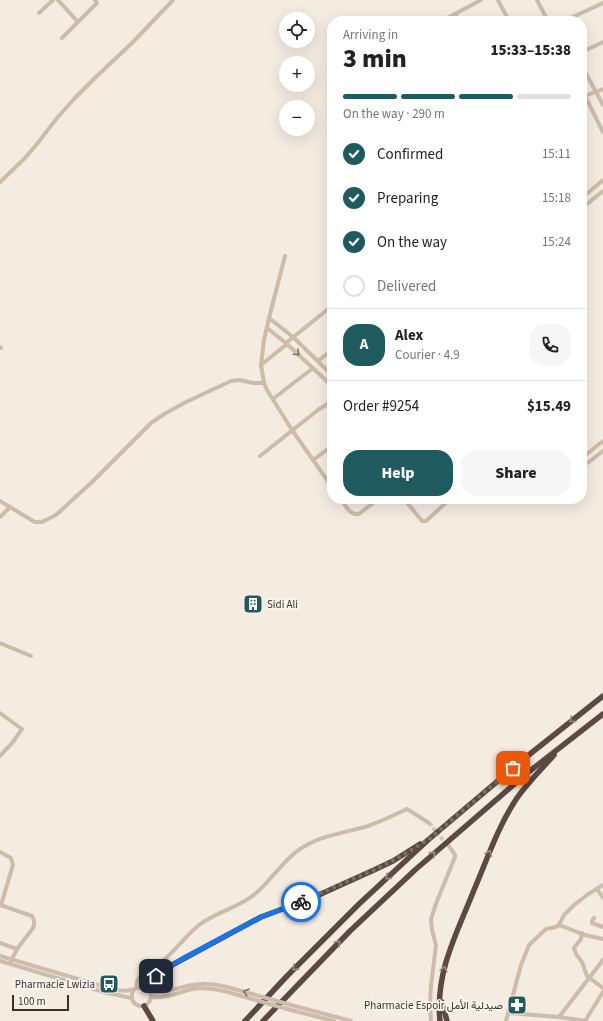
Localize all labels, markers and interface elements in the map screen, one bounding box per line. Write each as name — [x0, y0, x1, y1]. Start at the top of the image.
map controls — [279, 12, 315, 136]
button: locate — [279, 12, 315, 48]
text: Arriving in — [343, 26, 398, 44]
text: 3 min — [343, 40, 407, 77]
text: 15:33–15:38 — [490, 40, 571, 61]
button: + — [279, 56, 315, 92]
button: − — [279, 100, 315, 136]
text: On the way · 290 m — [343, 105, 445, 123]
icon: check — [343, 143, 365, 165]
text: Confirmed — [377, 144, 443, 165]
text: 15:11 — [542, 145, 571, 163]
icon: check — [343, 187, 365, 209]
text: Preparing — [377, 188, 438, 209]
text: 15:18 — [542, 189, 571, 207]
icon: check — [343, 231, 365, 253]
text: On the way — [377, 232, 447, 253]
text: 15:24 — [542, 233, 571, 251]
text: Delivered — [377, 276, 436, 297]
button: phone — [529, 324, 571, 366]
text: Alex — [395, 325, 423, 346]
text: A — [360, 334, 368, 355]
text: Courier · 4.9 — [395, 346, 460, 364]
one-way arrow — [292, 348, 299, 355]
text: Order #9254 — [343, 396, 419, 417]
text: $15.49 — [527, 396, 571, 417]
button: Help — [343, 450, 453, 496]
button: Share — [461, 450, 571, 496]
building icon: Sidi Ali — [242, 593, 264, 615]
place label: Sidi Ali — [267, 597, 298, 612]
one-way arrow — [570, 715, 577, 722]
pin — [496, 751, 530, 785]
icon: bag — [502, 757, 524, 779]
one-way arrow — [484, 850, 492, 857]
one-way arrow — [429, 851, 436, 858]
one-way arrow — [386, 872, 393, 879]
courier — [281, 882, 321, 922]
icon: bike — [290, 891, 312, 913]
one-way arrow — [333, 940, 340, 947]
pin — [139, 959, 173, 993]
one-way arrow — [292, 963, 300, 970]
icon: home — [145, 965, 167, 987]
one-way arrow — [440, 965, 448, 972]
bus stop icon: Pharmacie Lwizia — [98, 973, 120, 995]
place label: Pharmacie Lwizia — [15, 977, 95, 992]
one-way arrow — [242, 988, 249, 997]
scale bar — [12, 993, 69, 1012]
text: 100 m — [18, 994, 46, 1009]
pharmacy icon: Pharmacie Espoir صيدلية الأمل — [506, 994, 528, 1016]
place label: Pharmacie Espoir صيدلية الأمل — [364, 998, 503, 1013]

